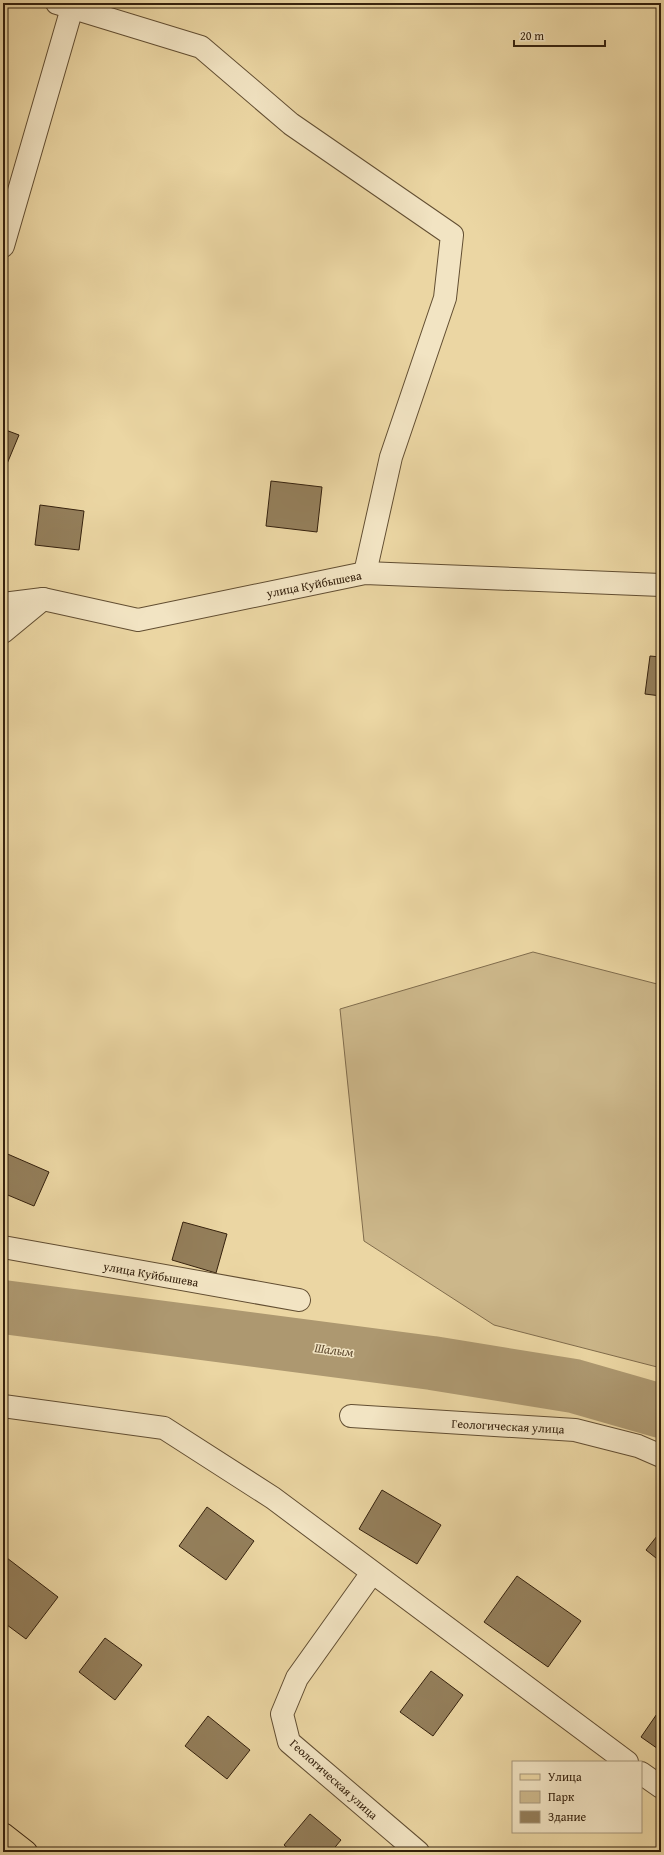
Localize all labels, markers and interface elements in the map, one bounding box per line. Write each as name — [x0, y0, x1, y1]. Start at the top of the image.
scale bar — [514, 22, 605, 48]
text: 20 m — [520, 27, 544, 44]
street label: улица Куйбышева — [264, 566, 363, 602]
street label: улица Куйбышева — [101, 1257, 200, 1291]
water label: Шалым — [313, 1338, 355, 1362]
street label: Геологическая улица — [451, 1415, 565, 1437]
street label: Геологическая улица — [286, 1735, 382, 1823]
legend — [512, 1761, 642, 1833]
text: Улица — [548, 1768, 582, 1785]
text: Парк — [548, 1788, 575, 1805]
text: Здание — [548, 1808, 587, 1825]

